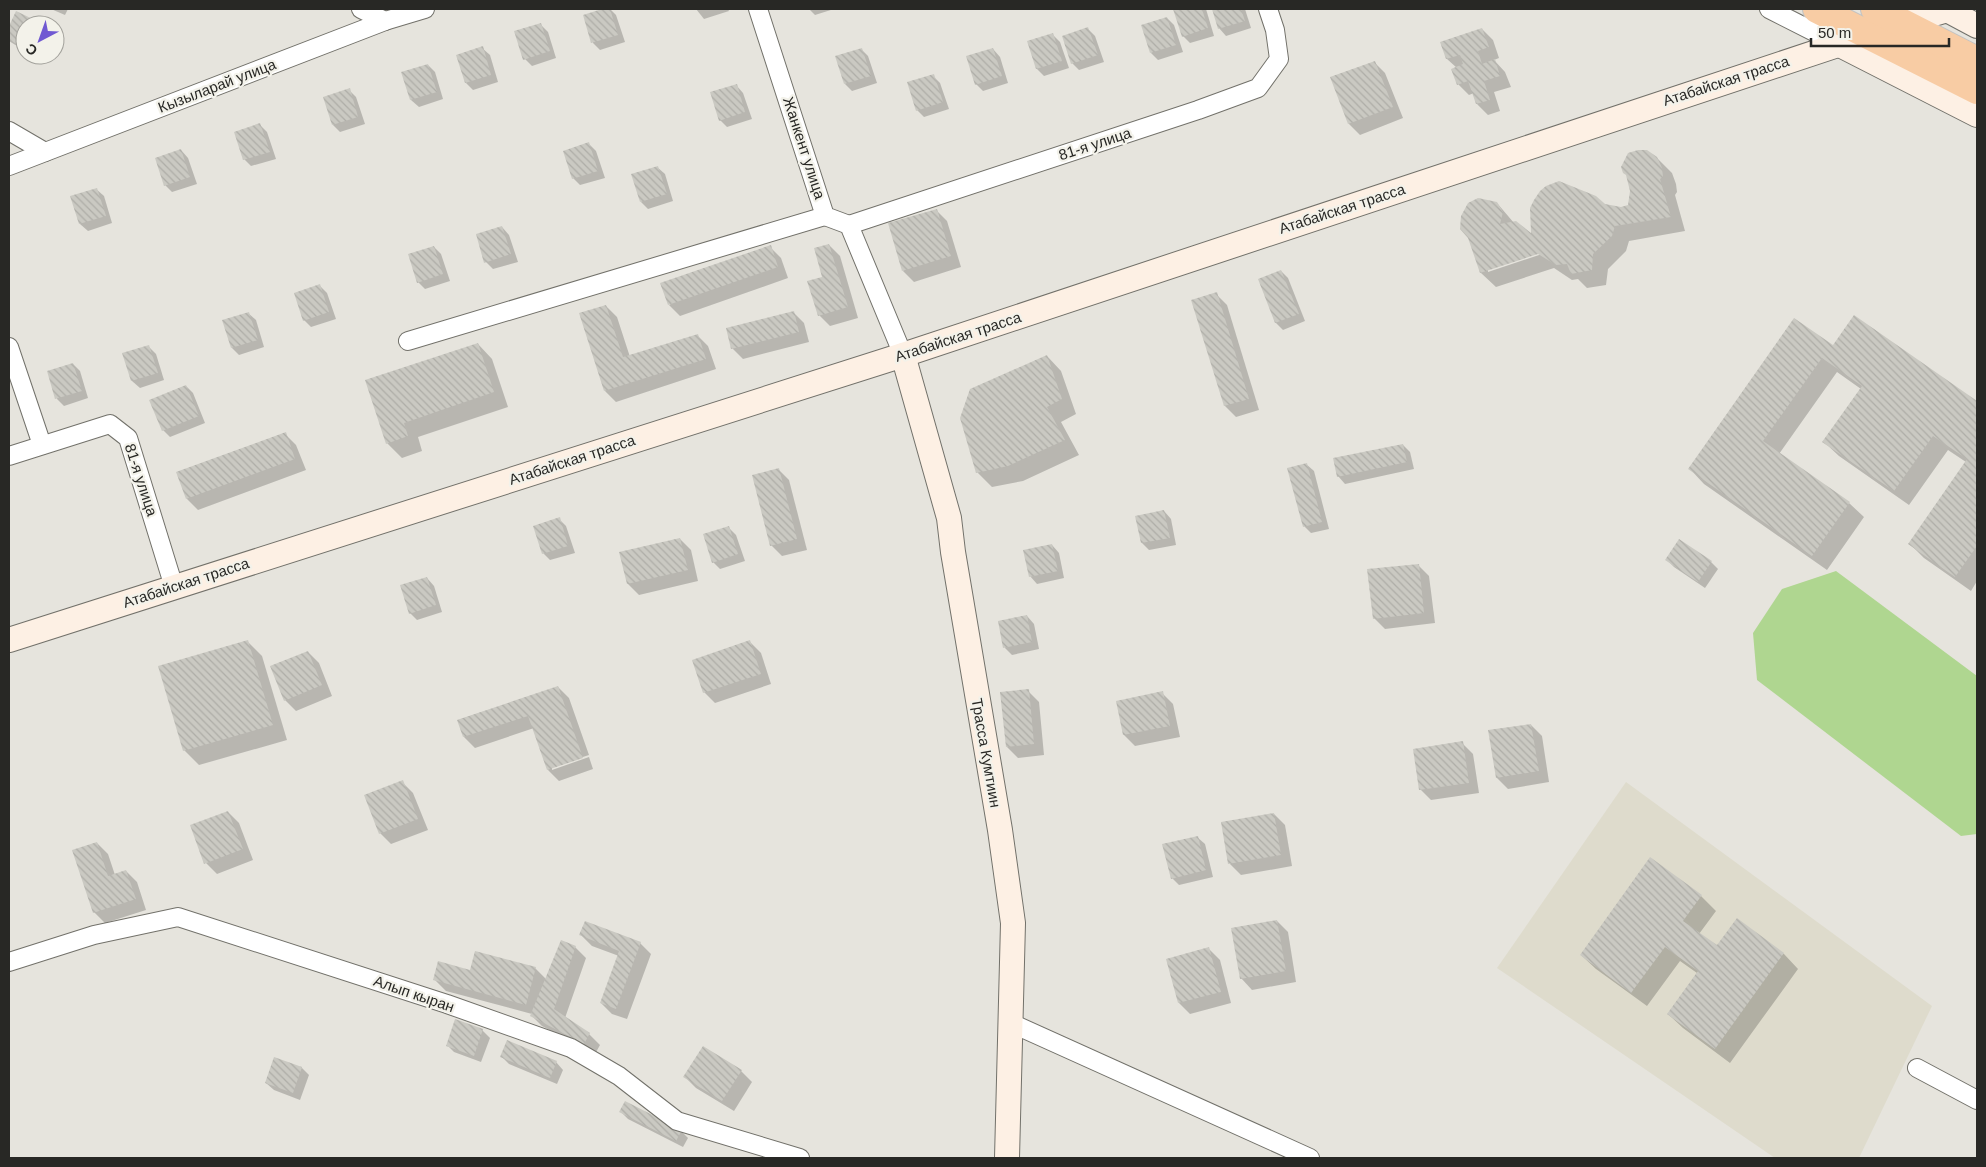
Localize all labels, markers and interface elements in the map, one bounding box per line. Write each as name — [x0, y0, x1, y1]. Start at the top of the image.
north arrow — [15, 15, 65, 65]
scale bar — [1811, 15, 1948, 47]
text: 50 m — [1818, 24, 1851, 41]
text: С — [22, 40, 41, 59]
street label: Атабайская трасса — [1661, 52, 1792, 109]
street label: Кызыларай улица — [156, 55, 279, 116]
street label: Жанкент улица — [780, 95, 829, 202]
street label: 81-я улица — [1056, 124, 1134, 163]
street label: Атабайская трасса — [1277, 180, 1408, 237]
street label: Атабайская трасса — [893, 308, 1024, 365]
street label: Атабайская трасса — [507, 431, 638, 488]
street label: 81-я улица — [122, 441, 161, 519]
street label: Атабайская трасса — [121, 554, 252, 611]
street label: Трасса Кумтиин — [969, 697, 1004, 809]
street label: Алып кыран — [372, 972, 457, 1015]

